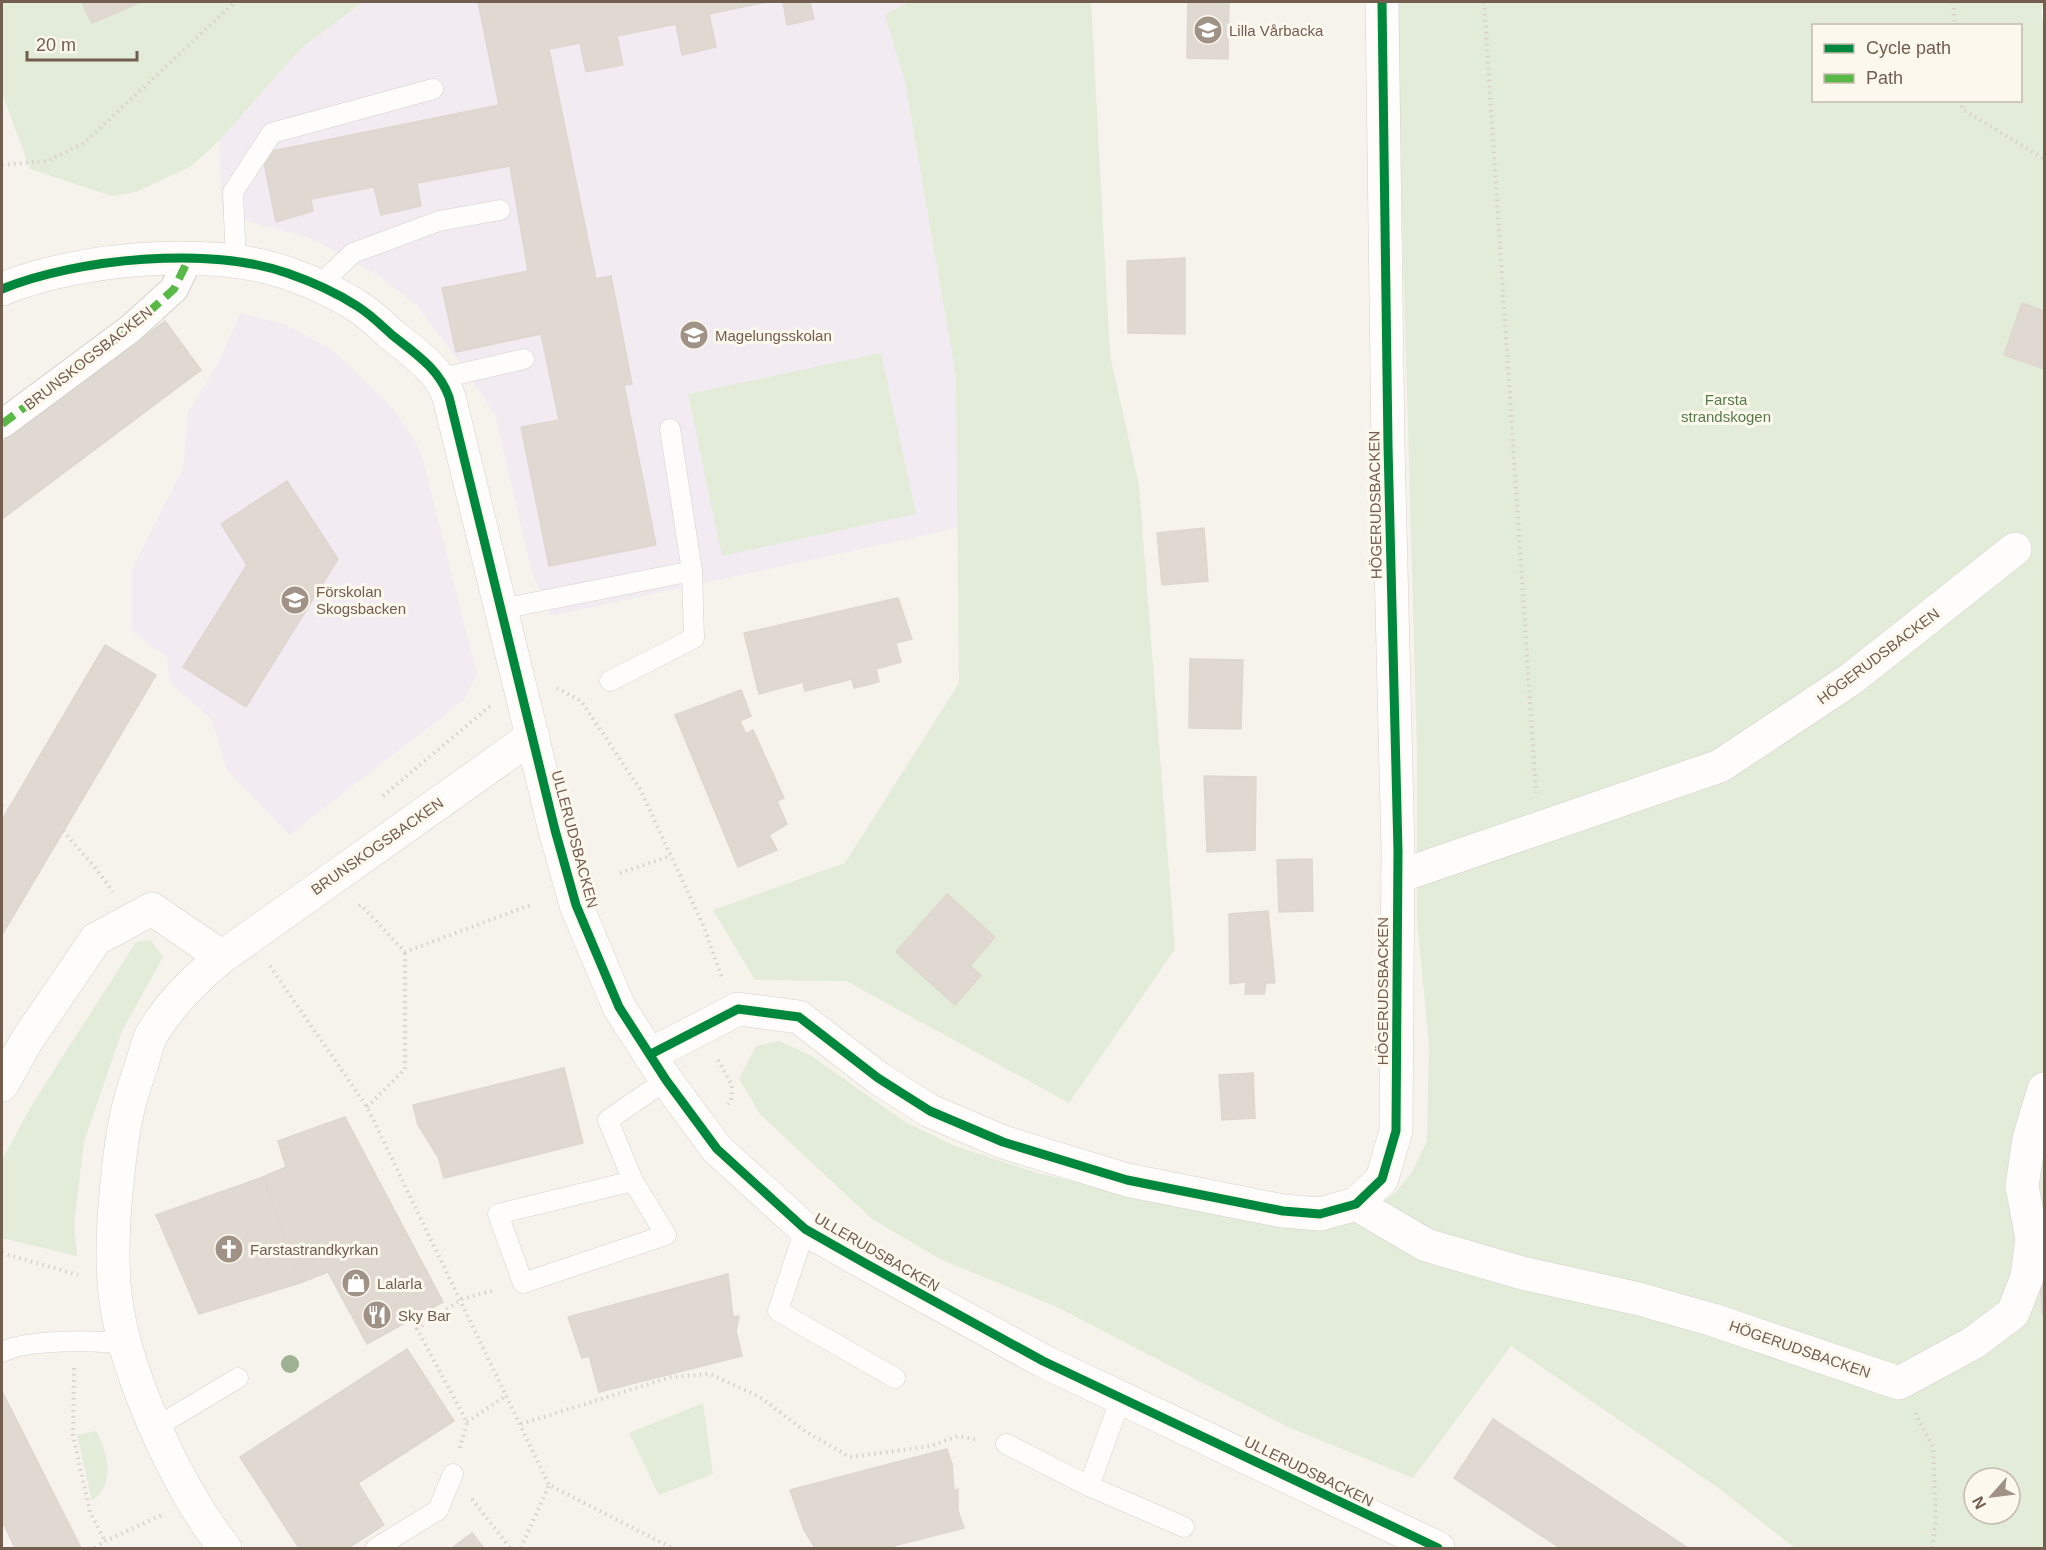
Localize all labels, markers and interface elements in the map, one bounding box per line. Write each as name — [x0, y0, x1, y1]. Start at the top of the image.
school or university icon: Lilla Vårbacka — [1192, 14, 1224, 46]
place label: Lilla Vårbacka — [1229, 22, 1324, 39]
scale bar — [27, 24, 136, 62]
legend — [1812, 24, 2022, 102]
text: 20 m — [36, 35, 76, 55]
text: Cycle path — [1866, 38, 1951, 58]
text: Path — [1866, 68, 1903, 88]
street label: BRUNSKOGSBACKEN — [21, 303, 155, 413]
school or university icon: Magelungsskolan — [678, 319, 710, 351]
place label: Magelungsskolan — [715, 327, 832, 344]
park label: Farsta strandskogen — [1681, 391, 1771, 425]
street label: HÖGERUDSBACKEN — [1365, 431, 1385, 579]
place label: Förskolan Skogsbacken — [316, 583, 406, 617]
school or university icon: Förskolan Skogsbacken — [279, 584, 311, 616]
street label: HÖGERUDSBACKEN — [1814, 605, 1942, 707]
street label: ULLERUDSBACKEN — [548, 768, 602, 910]
street label: BRUNSKOGSBACKEN — [308, 794, 446, 898]
street label: HÖGERUDSBACKEN — [1374, 917, 1391, 1065]
street label: ULLERUDSBACKEN — [811, 1209, 943, 1295]
church icon: Farstastrandkyrkan — [213, 1233, 245, 1265]
place label: Farstastrandkyrkan — [250, 1241, 378, 1258]
shop icon: Lalarla — [340, 1267, 372, 1299]
place label: Lalarla — [377, 1275, 423, 1292]
restaurant icon: Sky Bar — [361, 1299, 393, 1331]
place label: Sky Bar — [398, 1307, 451, 1324]
street label: HÖGERUDSBACKEN — [1727, 1317, 1873, 1381]
street label: ULLERUDSBACKEN — [1242, 1432, 1376, 1510]
north arrow — [1962, 1466, 2022, 1526]
text: N — [1969, 1494, 1989, 1512]

